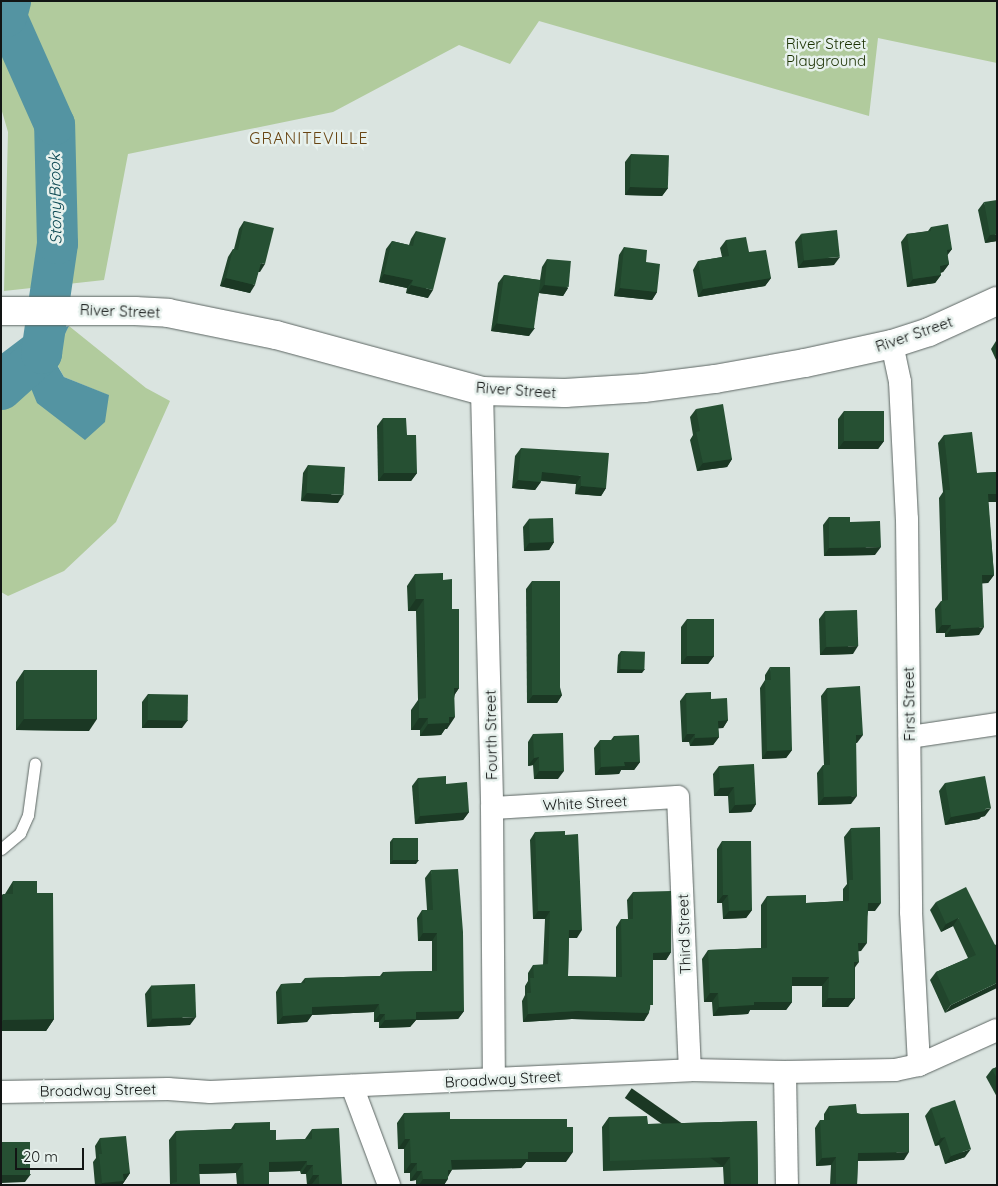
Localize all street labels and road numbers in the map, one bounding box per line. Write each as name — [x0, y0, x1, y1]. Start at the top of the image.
street label: River Street — [79, 301, 161, 321]
street label: River Street — [873, 312, 955, 356]
street label: River Street — [475, 378, 557, 402]
street label: First Street — [899, 667, 919, 741]
street label: Fourth Street — [481, 690, 501, 780]
street label: White Street — [542, 792, 628, 814]
street label: Third Street — [674, 894, 694, 974]
street label: Broadway Street — [444, 1067, 562, 1091]
street label: Broadway Street — [40, 1080, 156, 1100]

